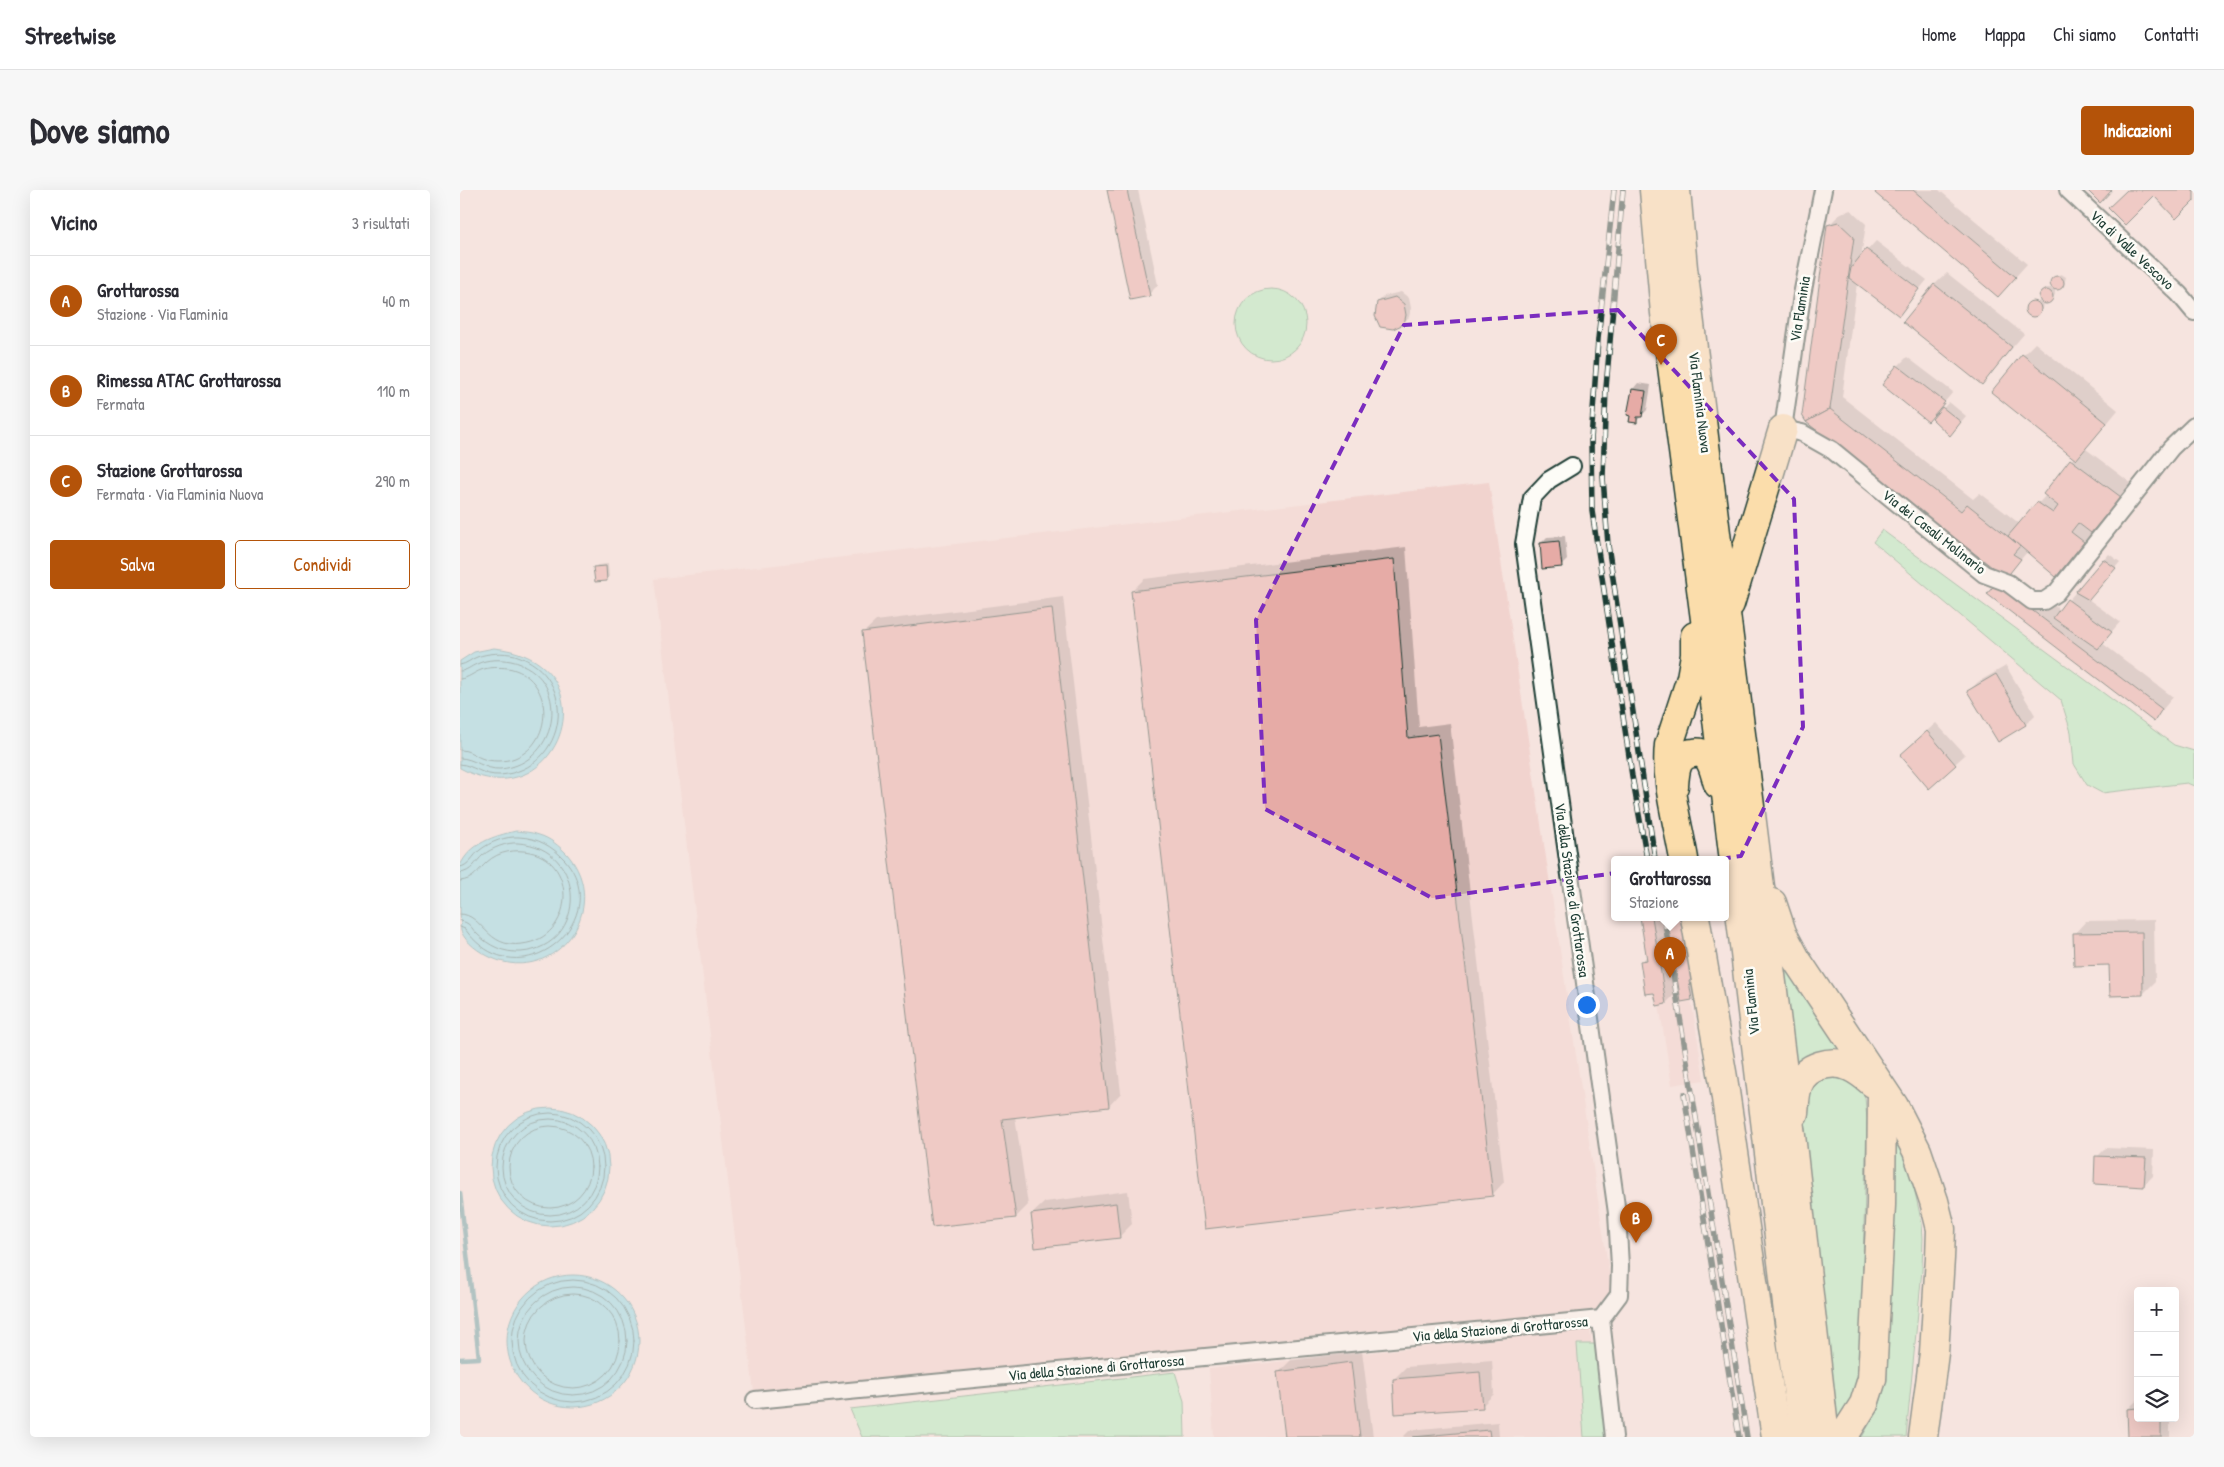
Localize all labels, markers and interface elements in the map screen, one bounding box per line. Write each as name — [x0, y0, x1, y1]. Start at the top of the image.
text: Streetwise — [25, 19, 116, 51]
text: Home — [1922, 22, 1957, 47]
text: Mappa — [1985, 22, 2025, 47]
text: Chi siamo — [2053, 22, 2116, 47]
text: Contatti — [2144, 22, 2199, 47]
button: Indicazioni — [2081, 106, 2194, 155]
text: Dove siamo — [30, 107, 170, 154]
street label: Via di Valle Vescovo — [2086, 205, 2179, 294]
text: Vicino — [50, 208, 97, 237]
text: 3 risultati — [352, 212, 410, 234]
street label: Via Flaminia — [1784, 274, 1815, 343]
text: Grottarossa — [97, 277, 179, 303]
text: A — [62, 290, 70, 312]
text: 40 m — [382, 290, 410, 312]
text: Stazione · Via Flaminia — [97, 303, 228, 325]
pin: C — [1645, 324, 1677, 365]
street label: Via Flaminia Nuova — [1684, 350, 1717, 454]
text: Rimessa ATAC Grottarossa — [97, 367, 281, 393]
text: B — [62, 380, 70, 402]
text: 110 m — [377, 380, 410, 402]
text: Fermata — [97, 393, 144, 415]
text: Stazione Grottarossa — [97, 457, 242, 483]
text: C — [62, 470, 70, 492]
text: 290 m — [375, 470, 410, 492]
text: Fermata · Via Flaminia Nuova — [97, 483, 263, 505]
street label: Via dei Casali Molinario — [1878, 484, 1991, 579]
button: Salva — [50, 540, 225, 589]
button: Condividi — [235, 540, 410, 589]
street label: Via della Stazione di Grottarossa — [1550, 801, 1595, 979]
popup — [1611, 856, 1729, 921]
text: Grottarossa — [1629, 865, 1711, 891]
text: Stazione — [1629, 891, 1679, 913]
pin: A — [1654, 937, 1686, 978]
street label: Via Flaminia — [1737, 968, 1764, 1036]
your location — [1574, 992, 1600, 1018]
pin: B — [1620, 1202, 1652, 1243]
map controls — [2134, 1287, 2179, 1422]
button: + — [2134, 1287, 2179, 1332]
street label: Via della Stazione di Grottarossa — [1411, 1310, 1589, 1347]
button: − — [2134, 1332, 2179, 1377]
street label: Via della Stazione di Grottarossa — [1007, 1349, 1185, 1386]
button: layers — [2134, 1377, 2179, 1422]

